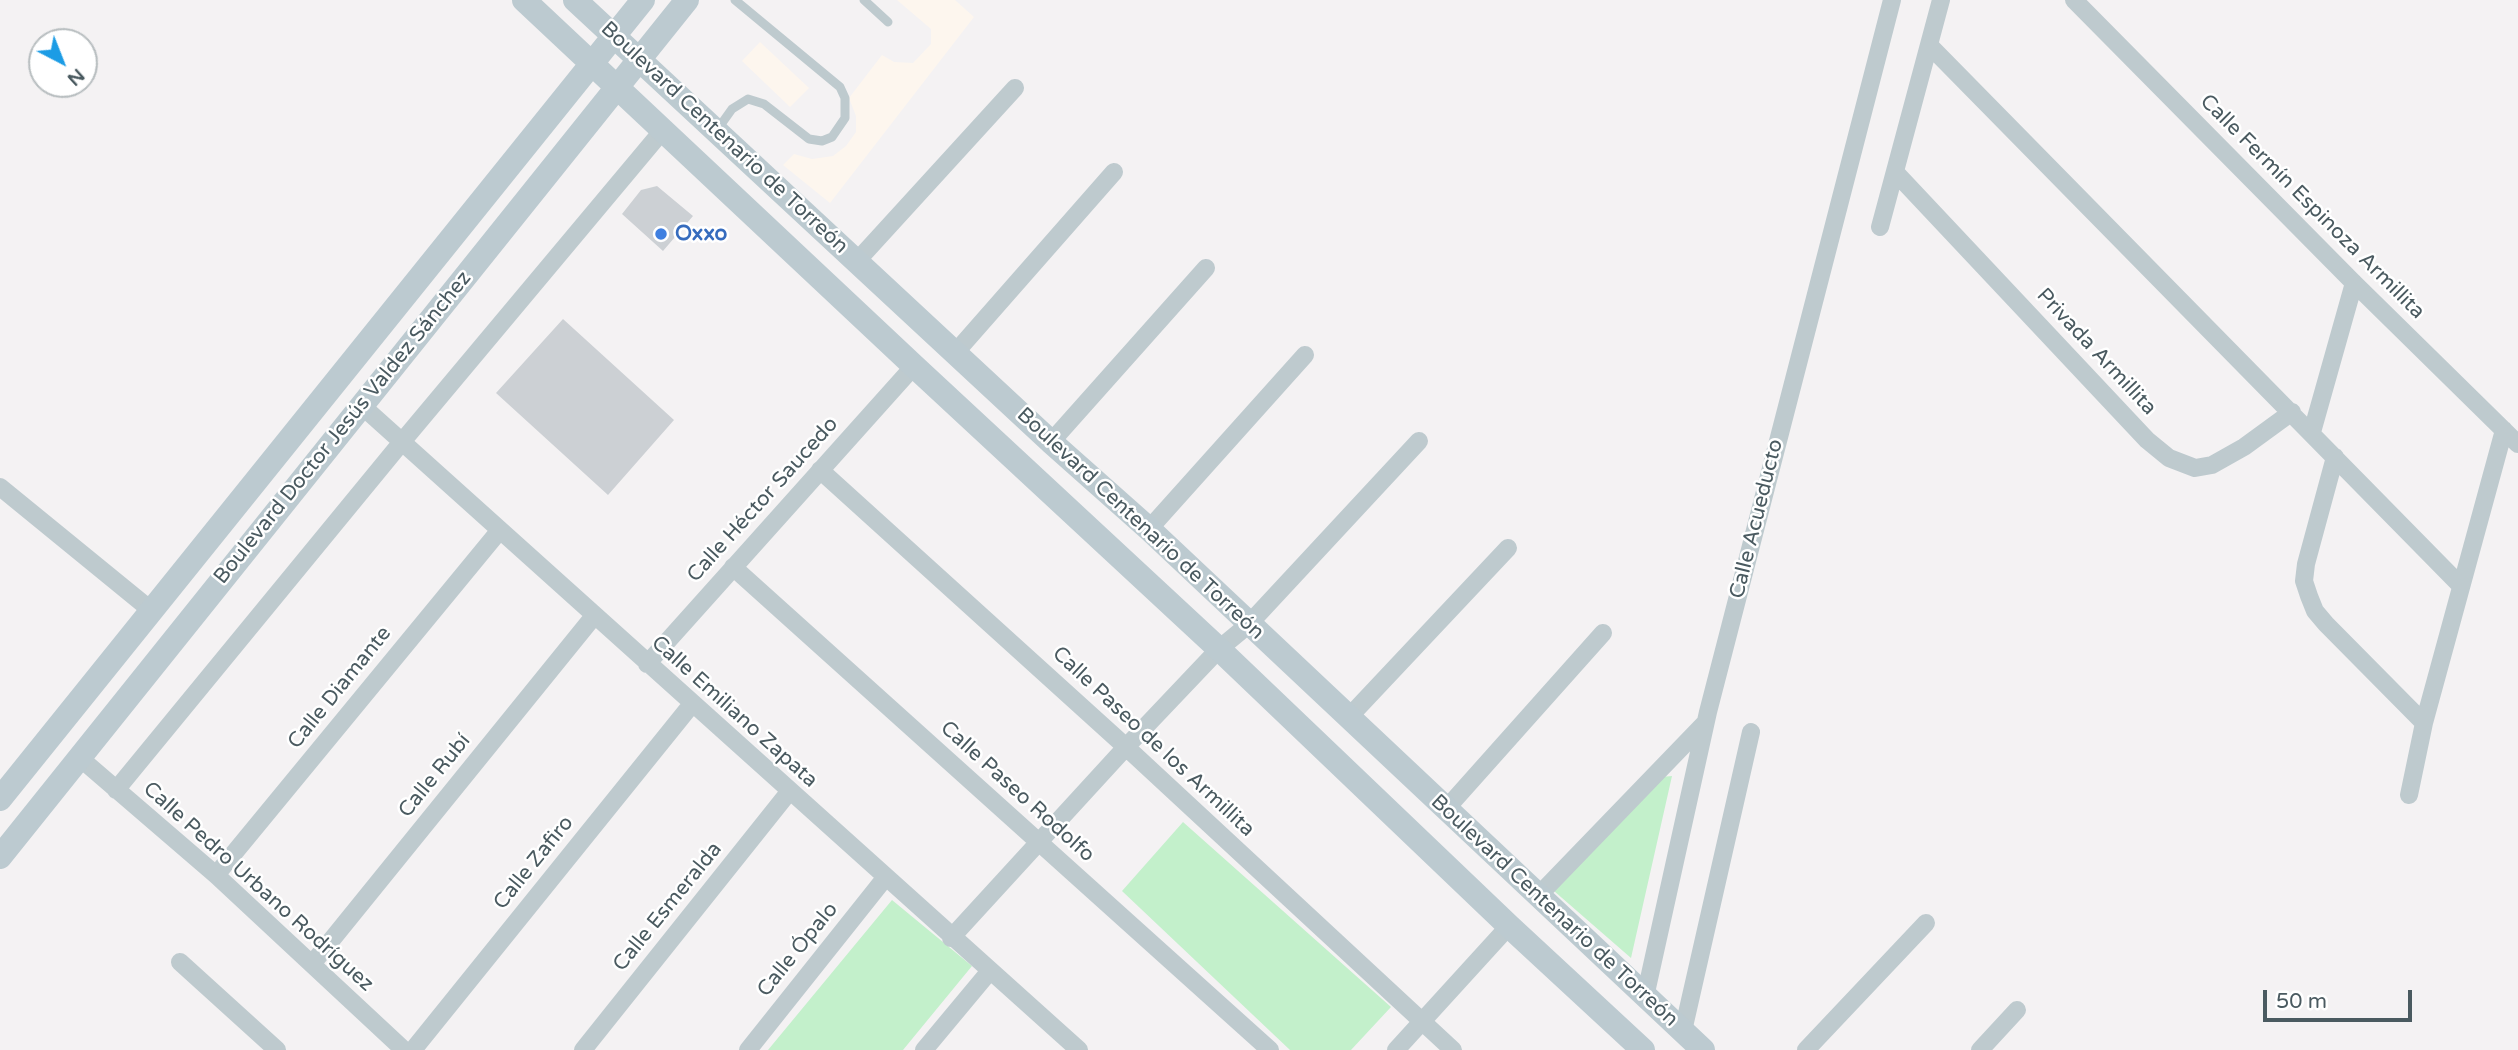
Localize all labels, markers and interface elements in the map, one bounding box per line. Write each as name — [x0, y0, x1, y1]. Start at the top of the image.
street label: Boulevard Centenario de Torreón — [595, 17, 853, 259]
north arrow — [28, 28, 98, 98]
text: N — [63, 64, 89, 90]
street label: Calle Fermín Espinoza Armillita — [2194, 89, 2430, 325]
place label: Oxxo — [675, 221, 727, 247]
marker: Oxxo — [653, 226, 669, 242]
street label: Boulevard Doctor Jesús Valdez Sánchez — [209, 267, 477, 589]
street label: Privada Armillita — [2031, 283, 2161, 421]
street label: Boulevard Centenario de Torreón — [1011, 403, 1269, 645]
street label: Calle Héctor Saucedo — [682, 412, 844, 588]
street label: Calle Acueducto — [1725, 437, 1789, 601]
street label: Calle Diamante — [283, 622, 397, 754]
street label: Calle Emiliano Zapata — [646, 631, 822, 793]
street label: Calle Paseo de los Armillita — [1047, 642, 1259, 842]
street label: Calle Paseo Rodolfo — [935, 716, 1099, 868]
street label: Calle Rubí — [394, 729, 476, 823]
street label: Calle Pedro Urbano Rodríguez — [138, 777, 378, 997]
street label: Boulevard Centenario de Torreón — [1425, 790, 1683, 1032]
street label: Calle Zafiro — [489, 811, 579, 915]
street label: Calle Esmeralda — [608, 837, 728, 977]
street label: Calle Ópalo — [752, 898, 844, 1002]
scale bar — [2266, 976, 2415, 1020]
text: 50 m — [2276, 989, 2327, 1014]

